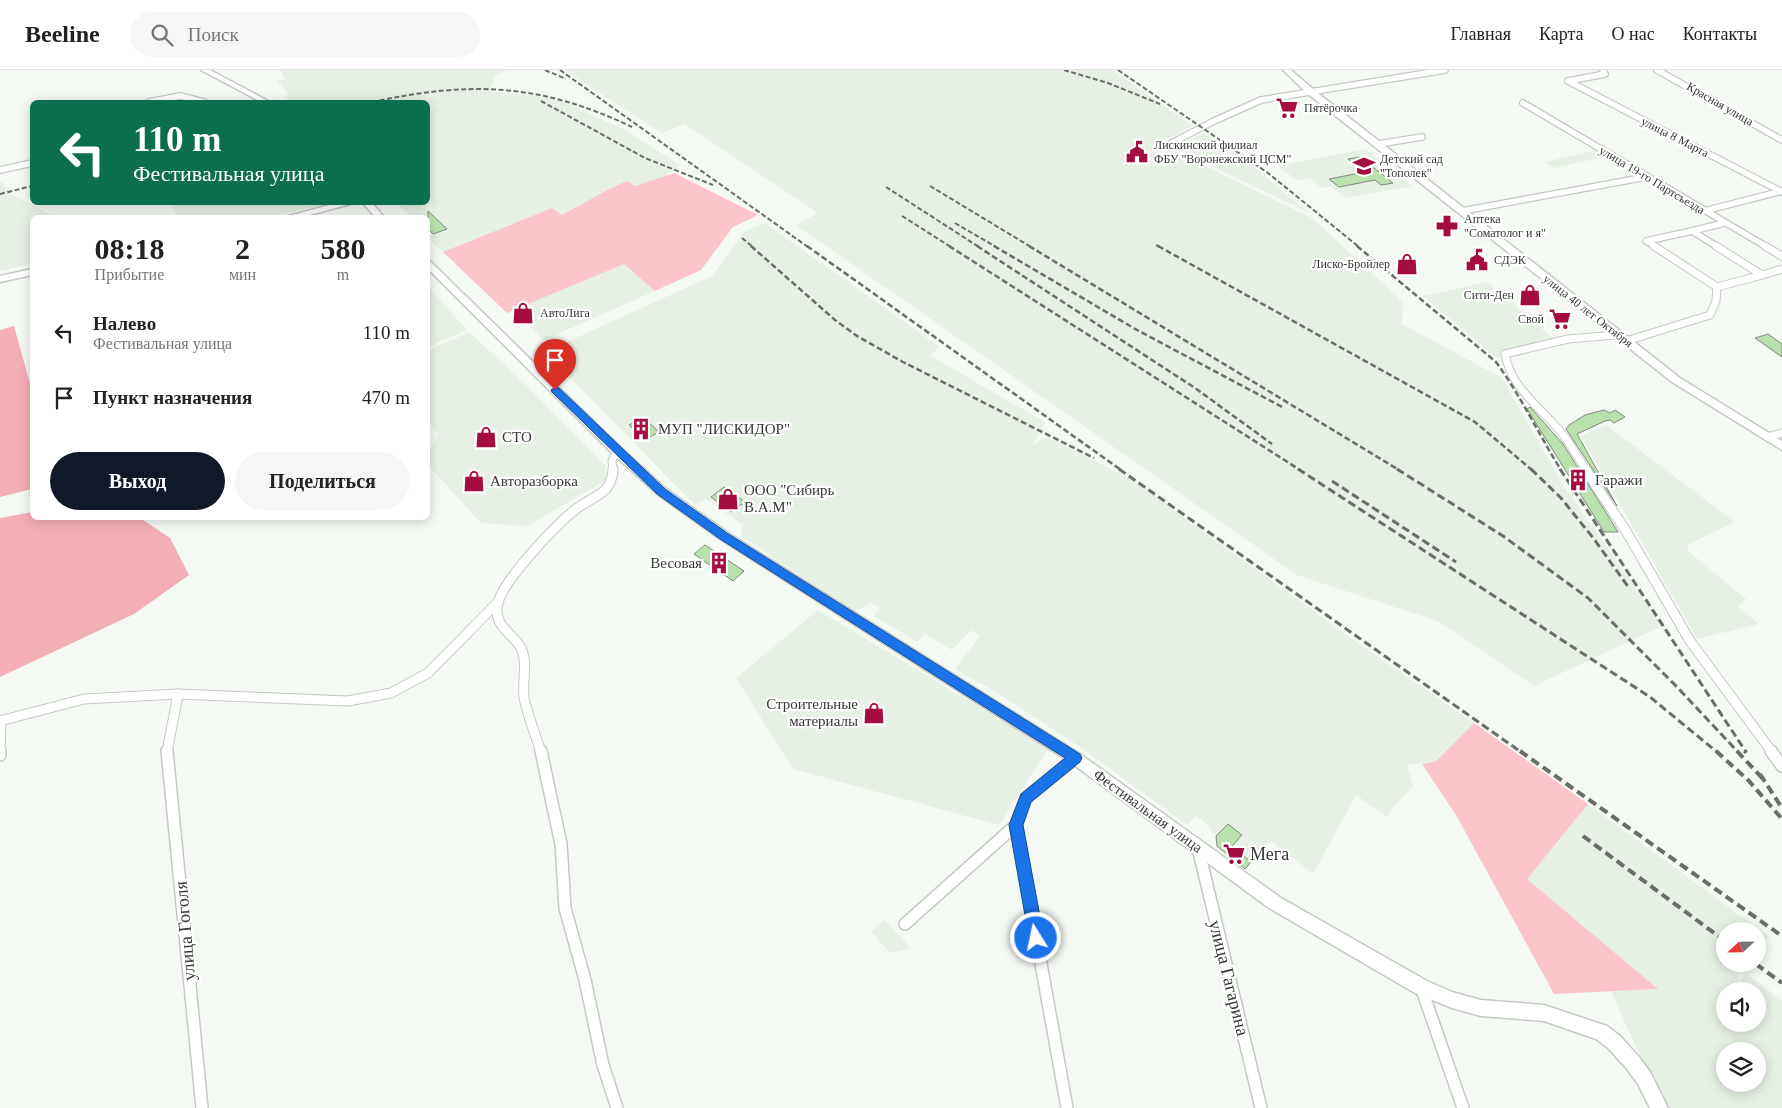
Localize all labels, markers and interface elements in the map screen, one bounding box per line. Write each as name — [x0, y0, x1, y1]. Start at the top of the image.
search box — [130, 12, 480, 57]
text: Beeline — [25, 21, 100, 47]
icon: search — [148, 21, 176, 49]
text: Поиск — [188, 24, 239, 45]
text: Главная — [1451, 24, 1511, 44]
text: Карта — [1539, 24, 1584, 44]
text: О нас — [1612, 24, 1655, 44]
text: Контакты — [1683, 24, 1757, 44]
street label: Красная улица — [1684, 79, 1756, 129]
supermarket icon: Пятёрочка — [1274, 95, 1300, 121]
place label: Пятёрочка — [1304, 101, 1358, 115]
street label: улица 8 Марта — [1639, 114, 1712, 160]
icon: left — [50, 120, 115, 185]
text: 110 m — [133, 120, 221, 159]
place label: Лискинский филиал ФБУ "Воронежский ЦСМ" — [1154, 138, 1292, 166]
public building icon: Лискинский филиал ФБУ "Воронежский ЦСМ" — [1124, 139, 1150, 165]
street label: улица 19-го Партсъезда — [1597, 143, 1708, 217]
place label: Детский сад "Тополек" — [1380, 152, 1443, 180]
school or university icon: Детский сад "Тополек" — [1351, 153, 1377, 179]
text: Фестивальная улица — [133, 161, 324, 186]
place label: Аптека "Соматолог и я" — [1464, 212, 1546, 240]
pharmacy icon: Аптека "Соматолог и я" — [1434, 213, 1460, 239]
text: 08:18 — [94, 232, 164, 265]
text: 2 — [235, 232, 250, 265]
text: 580 — [321, 232, 366, 265]
public building icon: СДЭК — [1464, 247, 1490, 273]
shop icon: Лиско-Бройлер — [1394, 251, 1420, 277]
place label: СДЭК — [1494, 253, 1527, 267]
place label: Лиско-Бройлер — [1312, 257, 1390, 271]
text: Прибытие — [95, 266, 164, 283]
text: мин — [229, 266, 256, 283]
text: m — [337, 266, 349, 283]
street label: улица 40 лет Октября — [1540, 272, 1636, 351]
shop icon: Сити-Ден — [1517, 282, 1543, 308]
place label: Сити-Ден — [1464, 288, 1515, 302]
shop icon: АвтоЛига — [510, 300, 536, 326]
place label: АвтоЛига — [540, 306, 591, 320]
supermarket icon: Свой — [1547, 306, 1573, 332]
place label: Свой — [1518, 312, 1545, 326]
text: Налево — [93, 313, 156, 334]
icon: left — [50, 319, 78, 347]
text: 110 m — [363, 322, 410, 343]
text: Фестивальная улица — [93, 335, 232, 352]
pin — [534, 339, 576, 390]
icon: arrive — [541, 346, 569, 374]
icon: arrive — [50, 384, 78, 412]
text: Пункт назначения — [93, 387, 252, 408]
text: 470 m — [362, 387, 410, 408]
building icon: МУП "ЛИСКИДОР" — [628, 416, 654, 442]
place label: МУП "ЛИСКИДОР" — [658, 421, 790, 437]
shop icon: СТО — [473, 424, 499, 450]
place label: СТО — [502, 429, 532, 445]
button: Выход — [50, 452, 225, 510]
button: Поделиться — [235, 452, 410, 510]
building icon: Гаражи — [1565, 467, 1591, 493]
shop icon: Авторазборка — [461, 468, 487, 494]
place label: Гаражи — [1595, 472, 1643, 488]
place label: Авторазборка — [490, 473, 578, 489]
place label: ООО "Сибирь В.А.М" — [744, 482, 835, 515]
shop icon: ООО "Сибирь В.А.М" — [715, 486, 741, 512]
building icon: Весовая — [706, 550, 732, 576]
place label: Весовая — [650, 555, 702, 571]
place label: Строительные материалы — [766, 696, 858, 729]
shop icon: Строительные материалы — [861, 700, 887, 726]
street label: Фестивальная улица — [1091, 766, 1206, 856]
supermarket icon: Мега — [1221, 841, 1247, 867]
place label: Мега — [1250, 844, 1289, 864]
street label: улица Гоголя — [171, 880, 199, 982]
position arrow — [1009, 911, 1061, 963]
street label: улица Гагарина — [1205, 918, 1253, 1038]
north arrow — [1716, 922, 1766, 972]
map controls — [1716, 922, 1766, 1092]
button: sound — [1716, 982, 1766, 1032]
button: layers — [1716, 1042, 1766, 1092]

